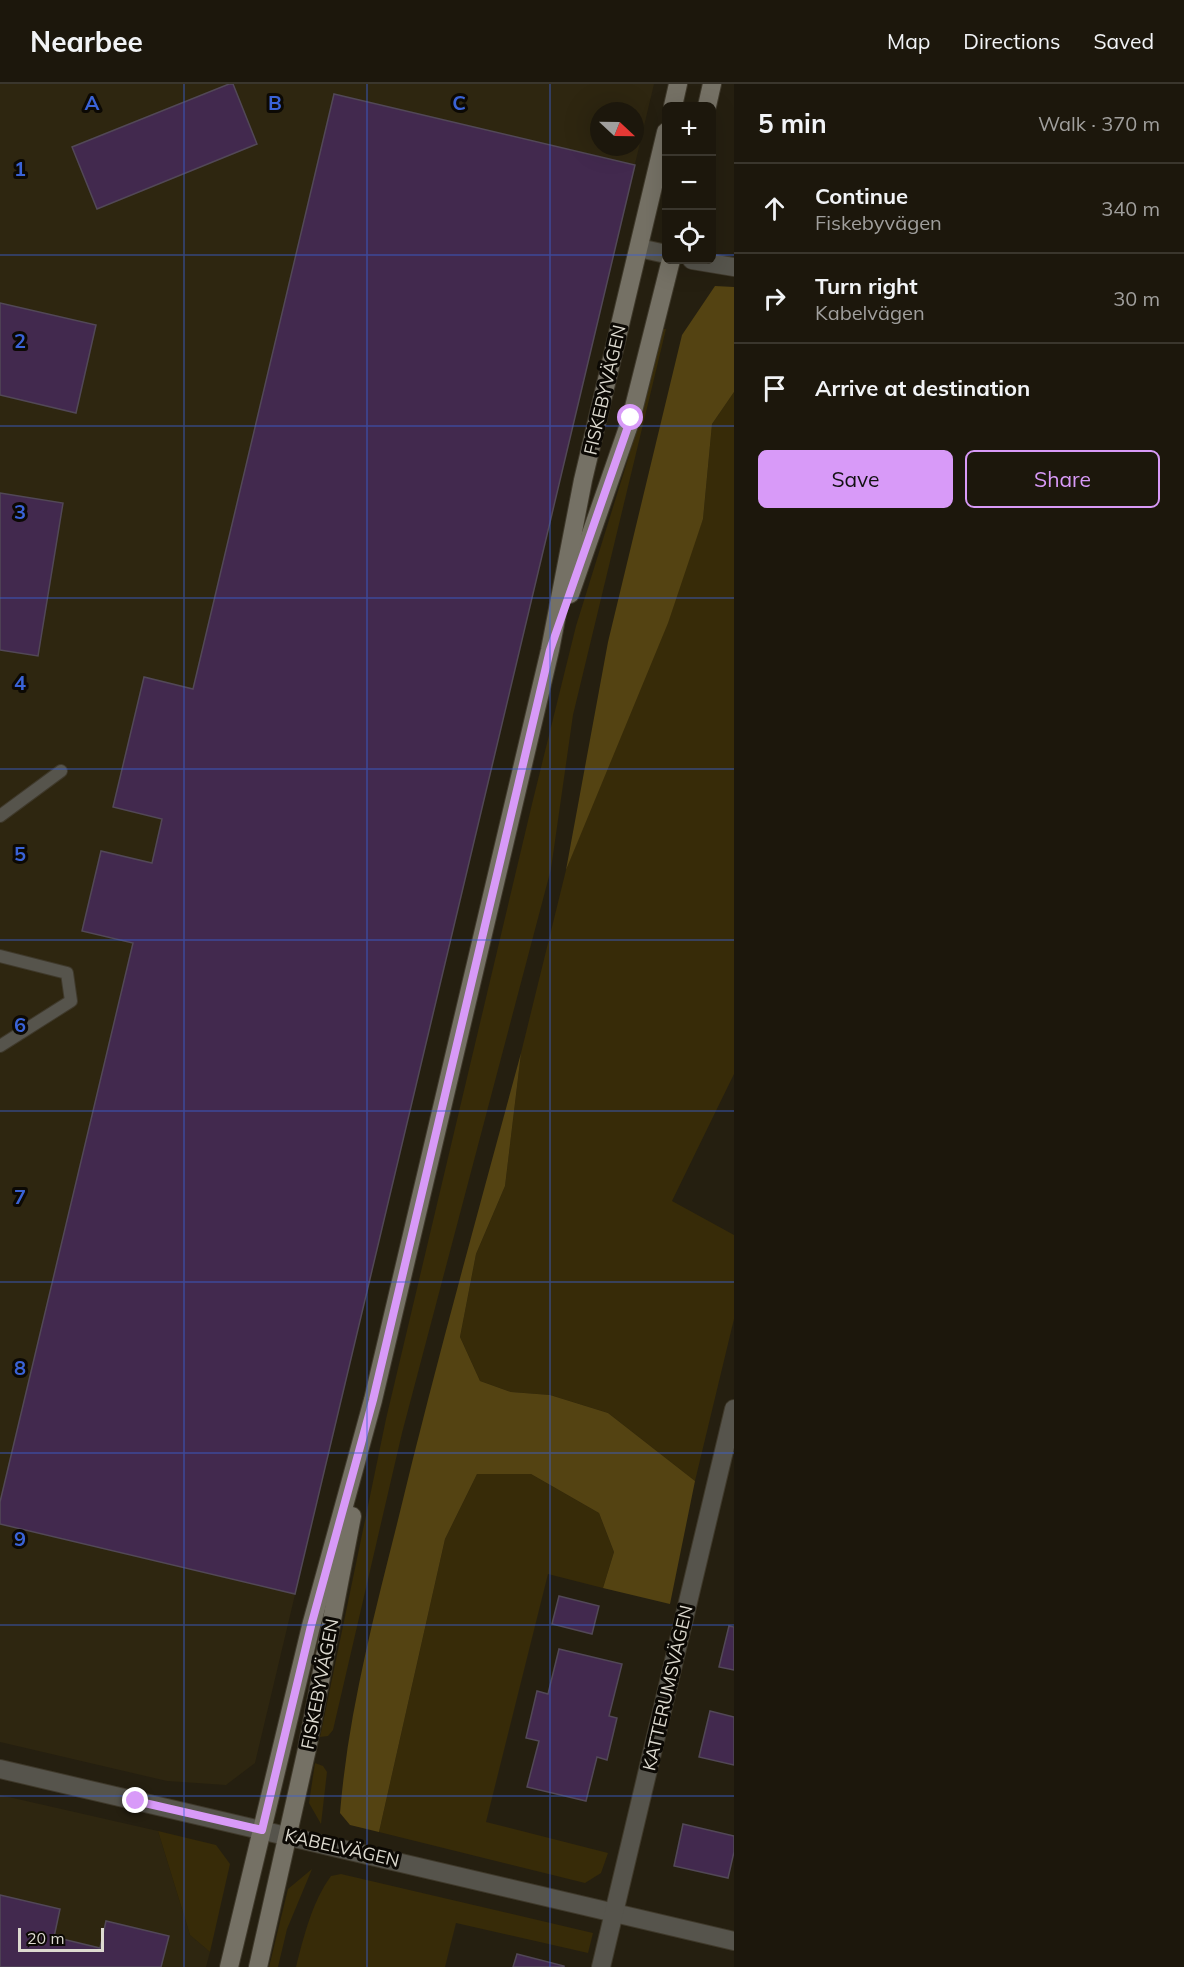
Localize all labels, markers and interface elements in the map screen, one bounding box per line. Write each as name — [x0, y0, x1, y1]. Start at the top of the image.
text: Nearbee — [30, 24, 143, 59]
text: Map — [887, 28, 930, 54]
text: Directions — [963, 28, 1060, 54]
text: Saved — [1093, 28, 1154, 54]
text: A — [85, 90, 100, 115]
text: B — [268, 90, 282, 115]
text: C — [452, 90, 466, 115]
north arrow — [590, 102, 644, 156]
map controls — [662, 102, 716, 264]
button: + — [662, 102, 716, 156]
text: 5 min — [758, 107, 827, 140]
text: Walk · 370 m — [1038, 111, 1160, 136]
text: 1 — [14, 156, 26, 181]
button: − — [662, 156, 716, 210]
text: Continue — [815, 182, 908, 210]
icon: ahead — [758, 192, 791, 225]
text: 340 m — [1101, 196, 1160, 221]
button: locate — [662, 210, 716, 264]
text: Fiskebyvägen — [815, 210, 942, 235]
text: Turn right — [815, 272, 918, 300]
icon: right — [758, 282, 791, 315]
text: 30 m — [1113, 286, 1160, 311]
text: Kabelvägen — [815, 300, 925, 325]
street label: FISKEBYVÄGEN — [578, 323, 631, 457]
text: 2 — [14, 328, 26, 353]
icon: arrive — [758, 372, 791, 405]
text: Arrive at destination — [815, 374, 1030, 402]
route start — [617, 404, 643, 430]
button: Save — [758, 450, 953, 508]
button: Share — [965, 450, 1160, 508]
text: 3 — [14, 499, 26, 524]
text: 4 — [14, 670, 26, 695]
text: 5 — [14, 841, 26, 866]
text: 6 — [14, 1012, 26, 1037]
text: 7 — [14, 1184, 26, 1209]
text: 8 — [14, 1355, 26, 1380]
text: 9 — [14, 1526, 26, 1551]
street label: KATTERUMSVÄGEN — [637, 1603, 698, 1773]
street label: FISKEBYVÄGEN — [296, 1617, 343, 1751]
route end — [122, 1787, 148, 1813]
street label: KABELVÄGEN — [283, 1823, 402, 1872]
scale bar — [18, 1925, 104, 1952]
text: 20 m — [27, 1928, 64, 1948]

